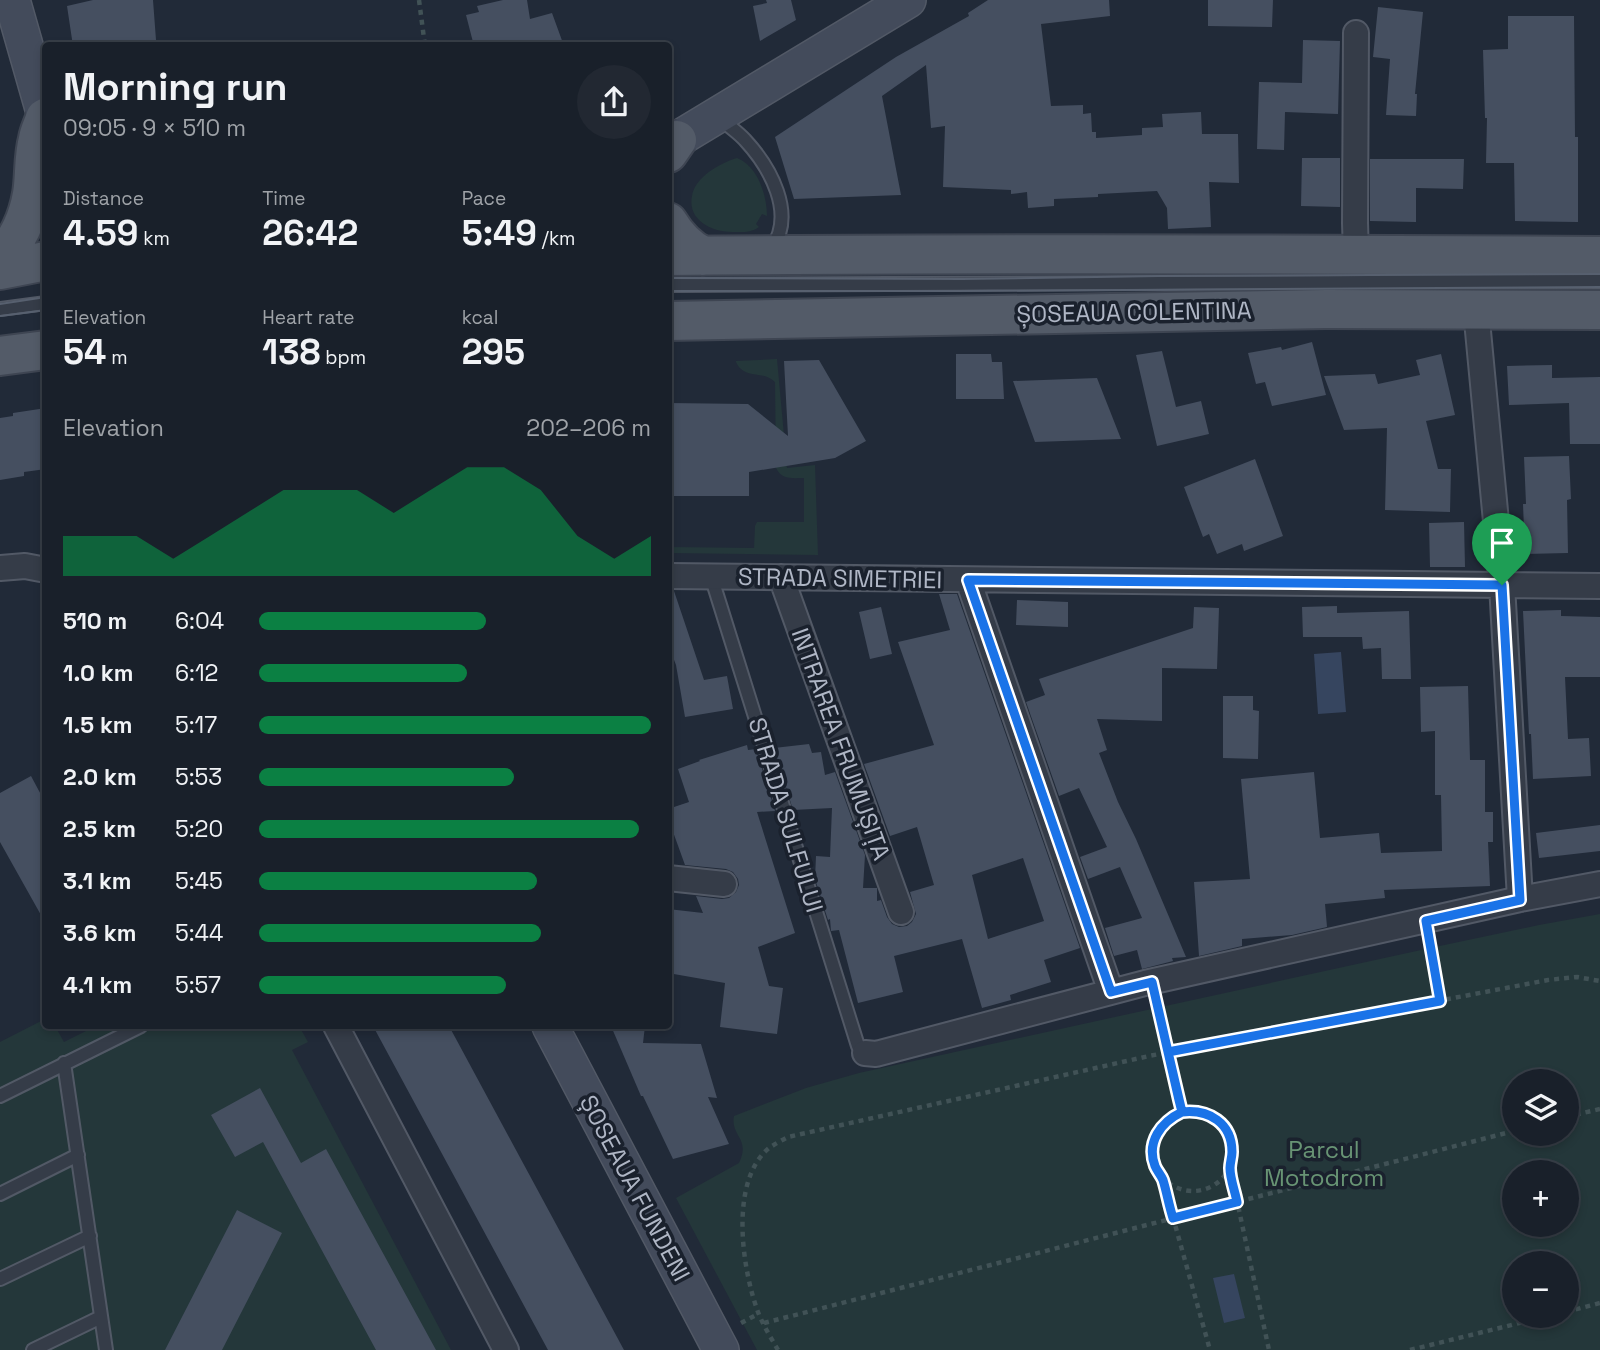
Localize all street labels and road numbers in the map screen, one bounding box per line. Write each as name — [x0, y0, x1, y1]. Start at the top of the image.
street label: ȘOSEAUA COLENTINA — [1016, 294, 1252, 330]
street label: STRADA SIMETRIEI — [738, 561, 942, 595]
street label: INTRAREA FRUMUȘIȚA — [785, 624, 897, 864]
street label: STRADA SULFULUI — [742, 714, 830, 916]
street label: ȘOSEAUA FUNDENI — [573, 1090, 697, 1286]

